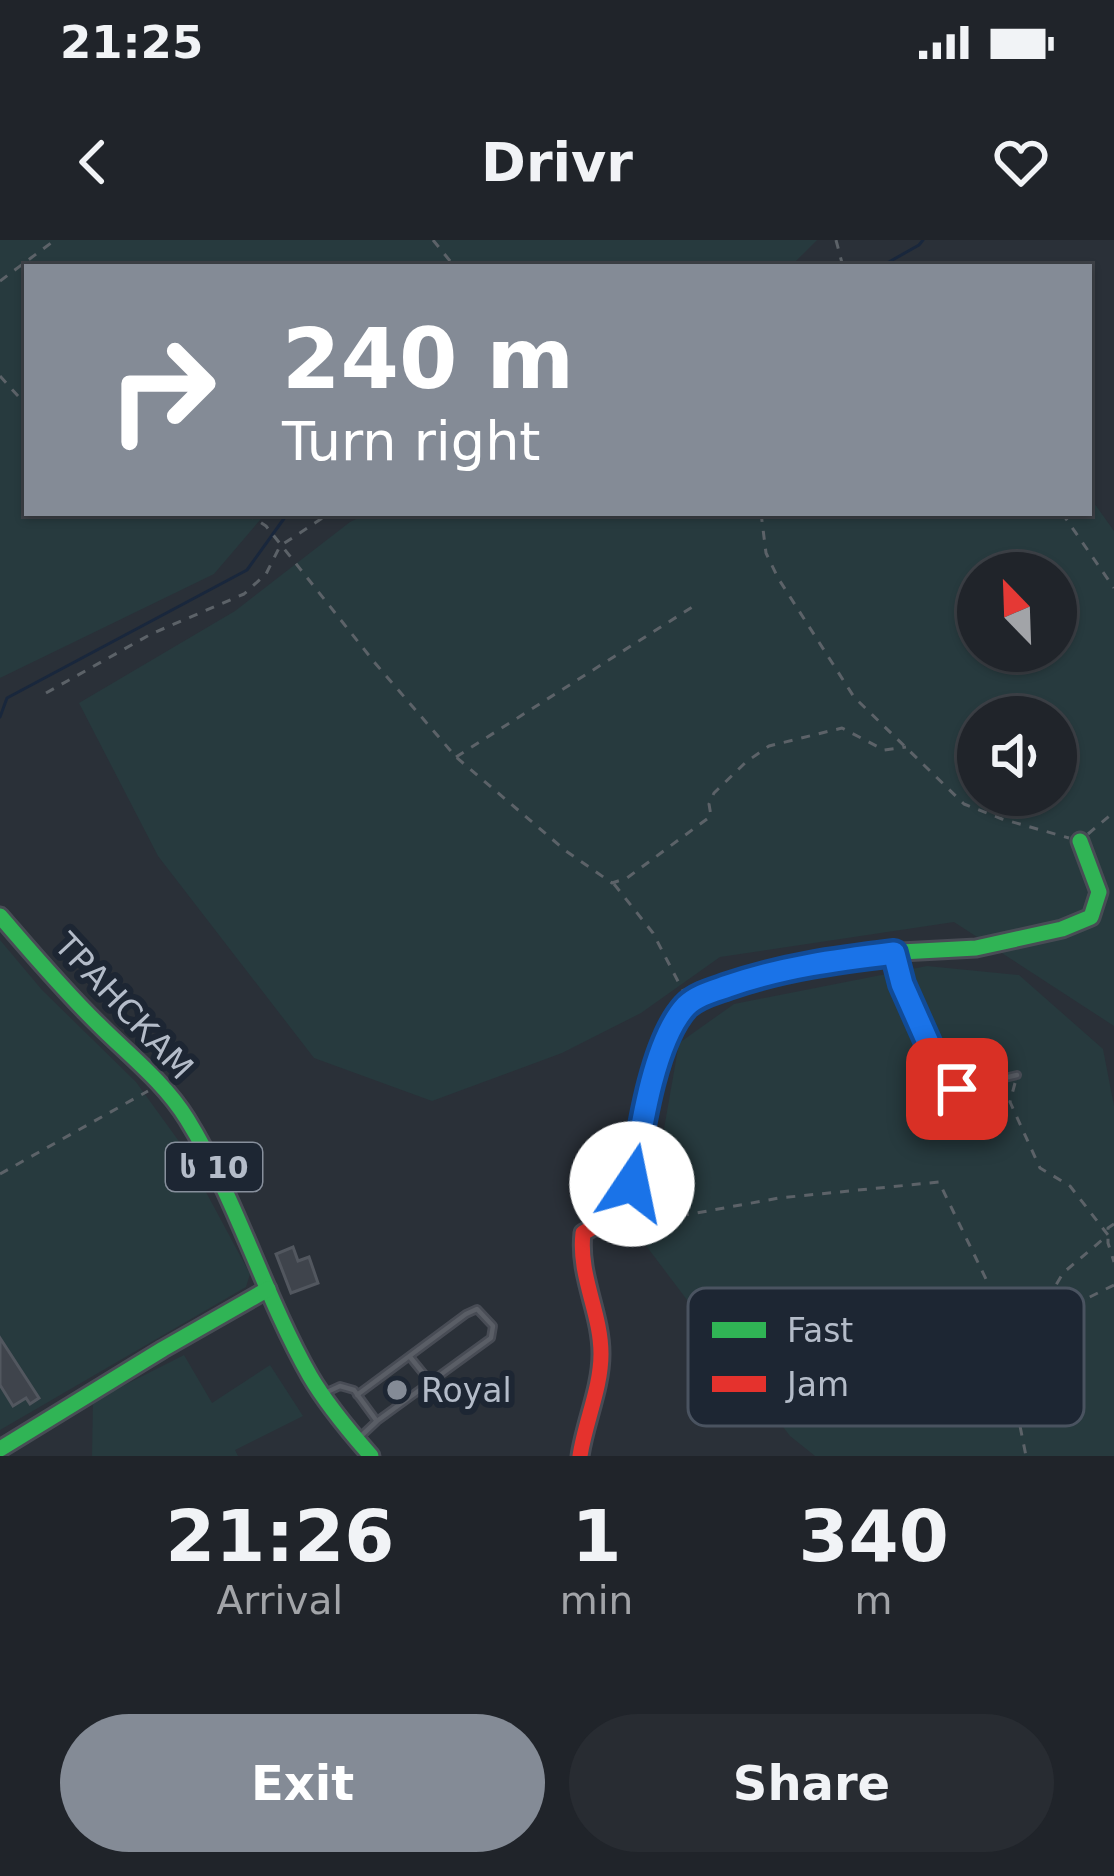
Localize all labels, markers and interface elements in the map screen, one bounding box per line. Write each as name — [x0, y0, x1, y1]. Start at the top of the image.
text: 21:25 — [60, 16, 203, 69]
icon: back — [60, 129, 126, 195]
icon: heart — [988, 129, 1054, 195]
text: Drivr — [481, 131, 633, 194]
text: 240 m — [282, 310, 574, 408]
icon: right — [84, 312, 240, 468]
text: Turn right — [282, 410, 541, 473]
north arrow — [957, 552, 1077, 672]
map controls — [957, 552, 1077, 816]
button: sound — [957, 696, 1077, 816]
street label: ТРАНСКАМ — [46, 924, 201, 1087]
pin — [906, 1038, 1008, 1140]
icon: arrive — [924, 1056, 990, 1122]
position arrow — [569, 1121, 695, 1247]
road number: ს 10 — [166, 1143, 262, 1191]
legend — [688, 1288, 1084, 1426]
text: Fast — [787, 1311, 853, 1350]
text: Jam — [785, 1365, 849, 1404]
place label: Royal — [421, 1371, 512, 1410]
marker: Royal — [384, 1377, 410, 1403]
text: 21:26 — [165, 1494, 394, 1578]
text: 1 — [571, 1494, 621, 1578]
text: 340 — [798, 1494, 949, 1578]
text: Arrival — [216, 1578, 343, 1623]
text: min — [560, 1578, 633, 1623]
text: m — [855, 1578, 893, 1623]
button: Exit — [60, 1714, 545, 1852]
button: Share — [569, 1714, 1054, 1852]

